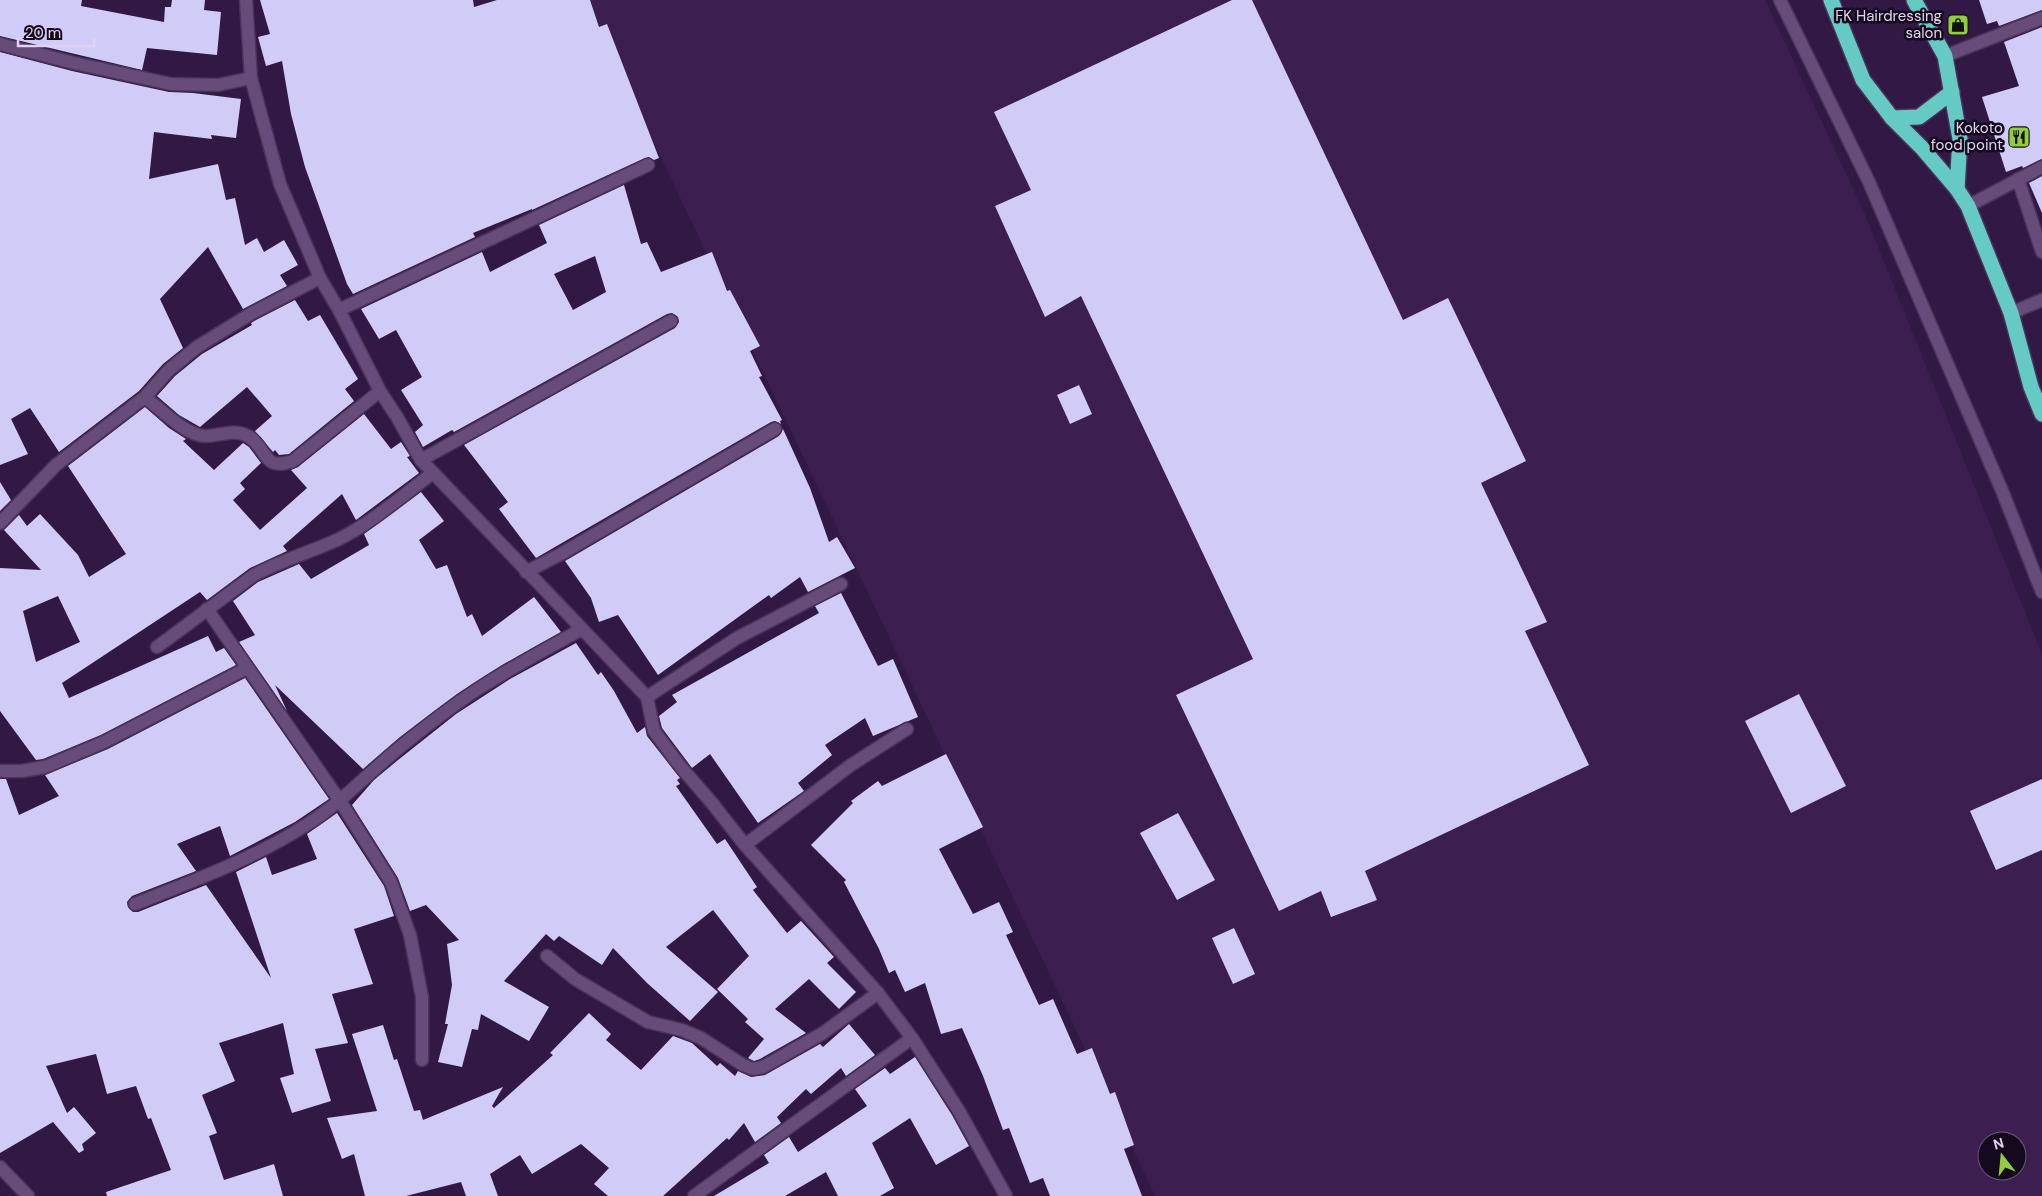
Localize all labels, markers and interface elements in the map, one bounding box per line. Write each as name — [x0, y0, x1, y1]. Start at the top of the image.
place label: FK Hairdressing salon — [1835, 6, 1942, 43]
shop icon: FK Hairdressing salon — [1946, 13, 1970, 37]
scale bar — [18, 15, 94, 47]
text: 20 m — [25, 23, 61, 43]
place label: Kokoto food point — [1931, 118, 2003, 155]
restaurant icon: Kokoto food point — [2007, 125, 2031, 149]
north arrow — [1977, 1131, 2027, 1181]
text: N — [1991, 1133, 2006, 1154]

